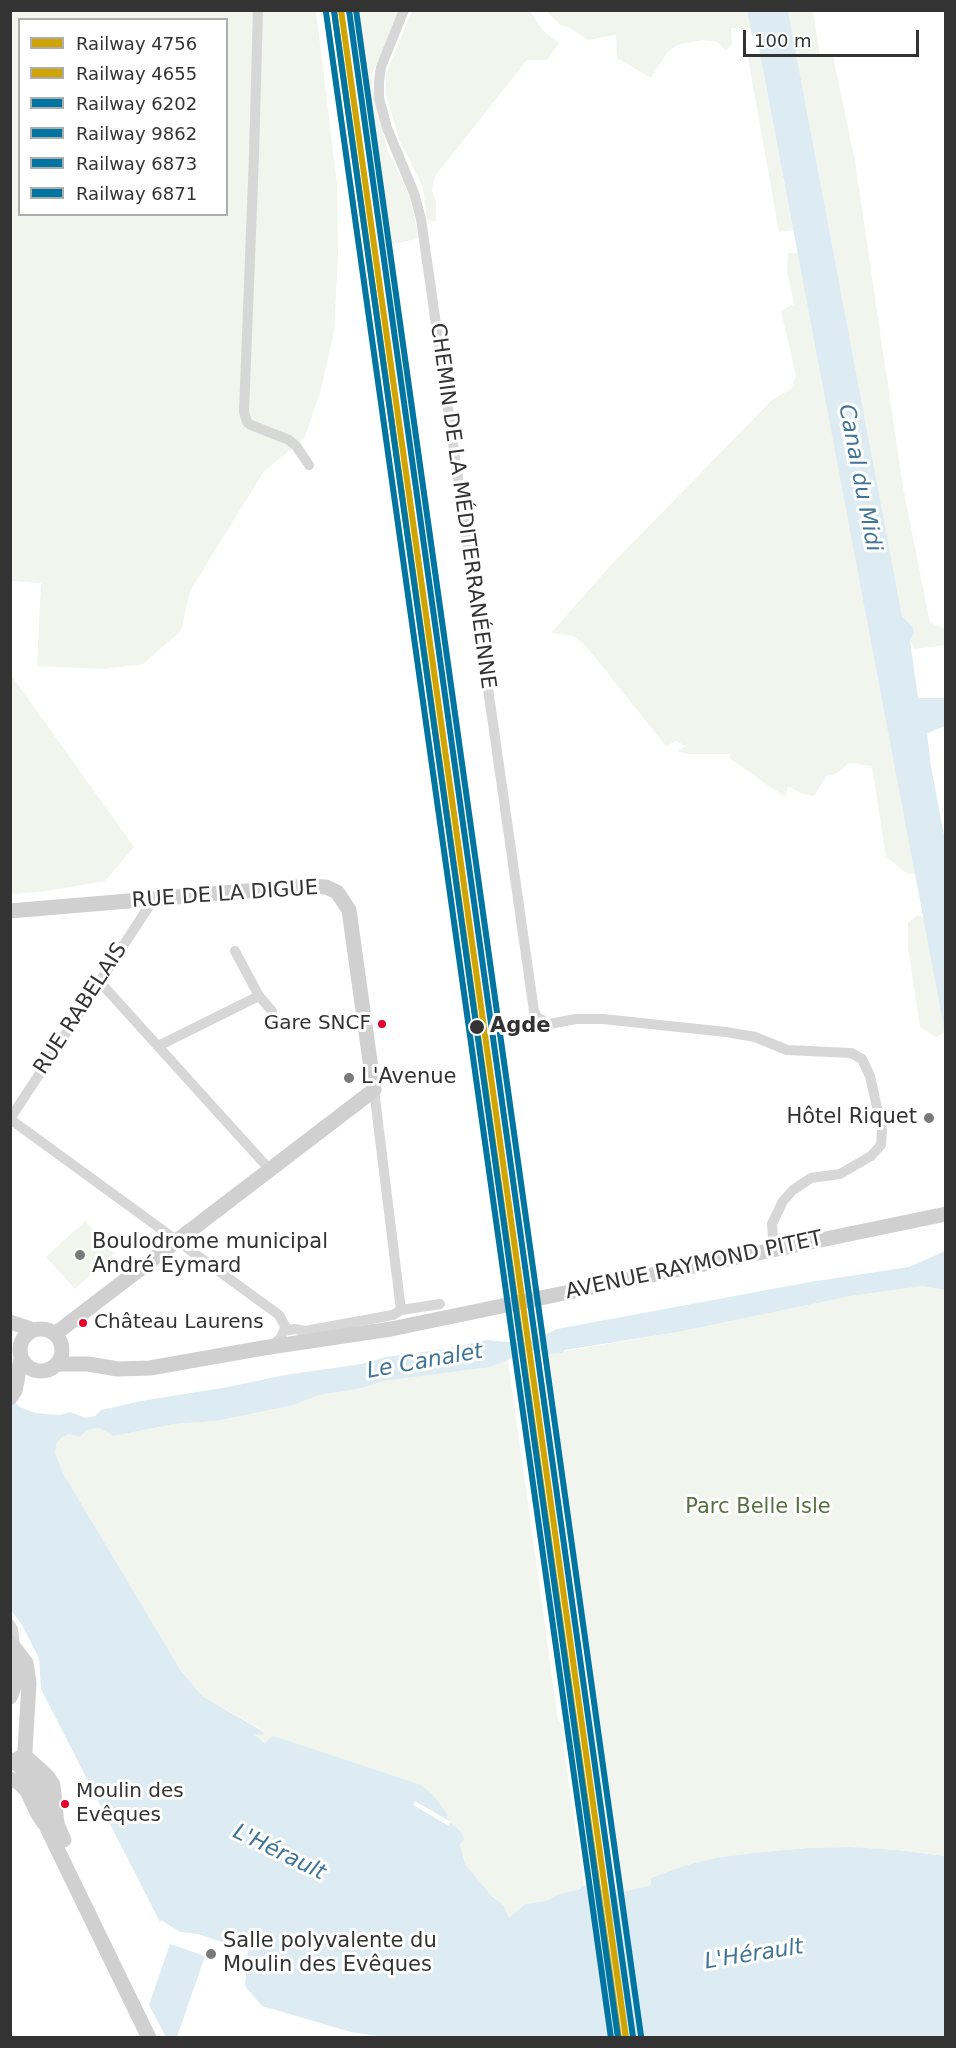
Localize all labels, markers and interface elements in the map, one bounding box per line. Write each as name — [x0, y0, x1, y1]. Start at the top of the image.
legend — [18, 18, 228, 216]
scale bar — [746, 18, 922, 56]
text: 100 m — [754, 30, 812, 51]
text: Railway 4756 — [76, 33, 197, 54]
text: Railway 4655 — [76, 63, 197, 84]
text: Railway 6202 — [76, 93, 197, 114]
text: Railway 9862 — [76, 123, 197, 144]
text: Railway 6873 — [76, 153, 197, 174]
text: Railway 6871 — [76, 183, 197, 204]
street label: CHEMIN DE LA MÉDITERRANÉENNE — [424, 321, 500, 691]
water label: Canal du Midi — [832, 402, 886, 554]
street label: RUE DE LA DIGUE — [131, 876, 319, 914]
street label: RUE RABELAIS — [29, 939, 133, 1079]
place label: Gare SNCF — [264, 1012, 371, 1036]
place label: Agde — [490, 1014, 551, 1040]
marker: Gare SNCF — [376, 1018, 388, 1030]
marker: Agde — [468, 1018, 486, 1036]
place label: L'Avenue — [361, 1065, 456, 1091]
marker: L'Avenue — [342, 1071, 356, 1085]
place label: Hôtel Riquet — [786, 1105, 917, 1131]
marker: Hôtel Riquet — [922, 1111, 936, 1125]
street label: AVENUE RAYMOND PITET — [563, 1226, 825, 1306]
place label: Boulodrome municipal André Eymard — [92, 1230, 328, 1280]
marker: Boulodrome municipal André Eymard — [73, 1248, 87, 1262]
place label: Château Laurens — [94, 1311, 264, 1335]
marker: Château Laurens — [77, 1317, 89, 1329]
water label: Le Canalet — [365, 1339, 485, 1385]
park label: Parc Belle Isle — [685, 1495, 831, 1521]
place label: Moulin des Evêques — [76, 1780, 184, 1827]
marker: Moulin des Evêques — [59, 1798, 71, 1810]
water label: L'Hérault — [228, 1819, 330, 1887]
place label: Salle polyvalente du Moulin des Evêques — [223, 1929, 437, 1979]
water label: L'Hérault — [703, 1934, 805, 1976]
marker: Salle polyvalente du Moulin des Evêques — [204, 1947, 218, 1961]

